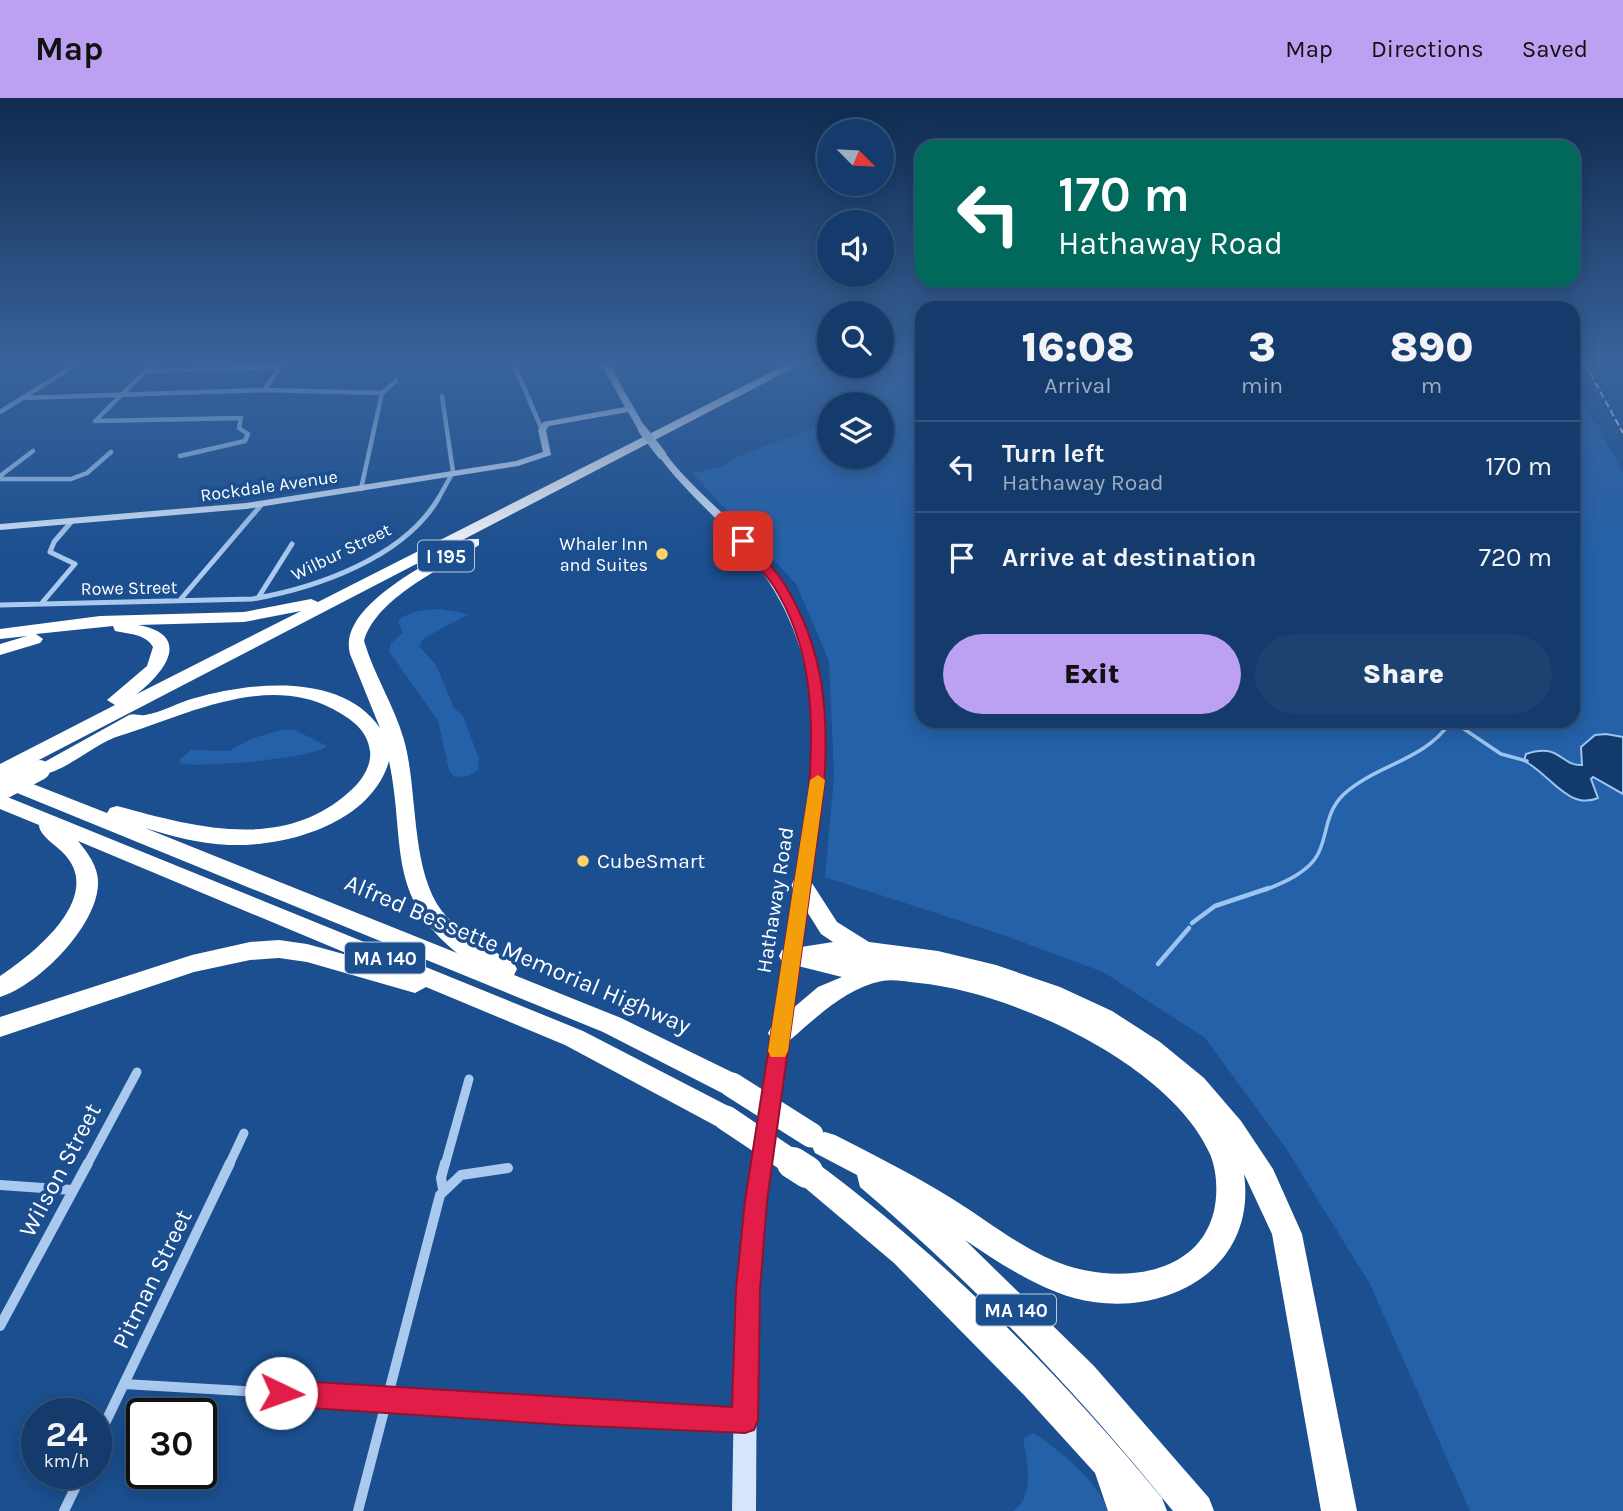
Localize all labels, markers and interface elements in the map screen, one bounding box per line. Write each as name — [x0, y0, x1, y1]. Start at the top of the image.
text: Map — [35, 30, 103, 68]
text: Map — [1285, 35, 1333, 63]
text: Directions — [1371, 35, 1484, 63]
text: Saved — [1522, 35, 1588, 63]
north arrow — [817, 119, 894, 196]
map controls — [817, 119, 894, 469]
text: 170 m — [1058, 166, 1190, 223]
icon: left — [943, 168, 1034, 259]
button: sound — [817, 210, 894, 287]
text: Hathaway Road — [1058, 225, 1283, 262]
button: search — [817, 301, 894, 378]
text: 16:08 — [1021, 322, 1135, 372]
text: 3 — [1248, 322, 1276, 372]
text: 890 — [1390, 322, 1474, 372]
text: Arrival — [1044, 372, 1112, 399]
text: min — [1241, 372, 1283, 399]
text: m — [1421, 372, 1442, 399]
button: layers — [817, 392, 894, 469]
text: Turn left — [1002, 438, 1104, 469]
icon: left — [943, 448, 981, 486]
text: 170 m — [1485, 451, 1552, 482]
street label: Rockdale Avenue — [199, 465, 339, 507]
text: Hathaway Road — [1002, 469, 1164, 496]
pin — [713, 511, 773, 571]
street label: Wilbur Street — [288, 518, 395, 586]
icon: arrive — [724, 522, 762, 560]
place label: Whaler Inn and Suites — [559, 533, 648, 576]
icon: arrive — [943, 539, 981, 577]
road number: I 195 — [418, 540, 474, 572]
text: Arrive at destination — [1002, 542, 1256, 573]
text: 720 m — [1479, 542, 1552, 573]
marker: Whaler Inn and Suites — [654, 546, 670, 562]
street label: Rowe Street — [80, 576, 178, 600]
button: Exit — [943, 634, 1241, 714]
button: Share — [1255, 634, 1552, 714]
street label: Hathaway Road — [752, 825, 798, 975]
place label: CubeSmart — [597, 849, 705, 873]
marker: CubeSmart — [575, 853, 591, 869]
street label: Alfred Bessette Memorial Highway — [341, 868, 695, 1040]
road number: MA 140 — [345, 943, 425, 974]
street label: Wilson Street — [13, 1098, 107, 1242]
street label: Pitman Street — [106, 1205, 198, 1353]
road number: MA 140 — [976, 1294, 1056, 1326]
position arrow — [244, 1356, 318, 1430]
speed limit sign: 30 — [126, 1398, 217, 1489]
text: 24 — [46, 1414, 88, 1455]
text: km/h — [44, 1450, 89, 1472]

